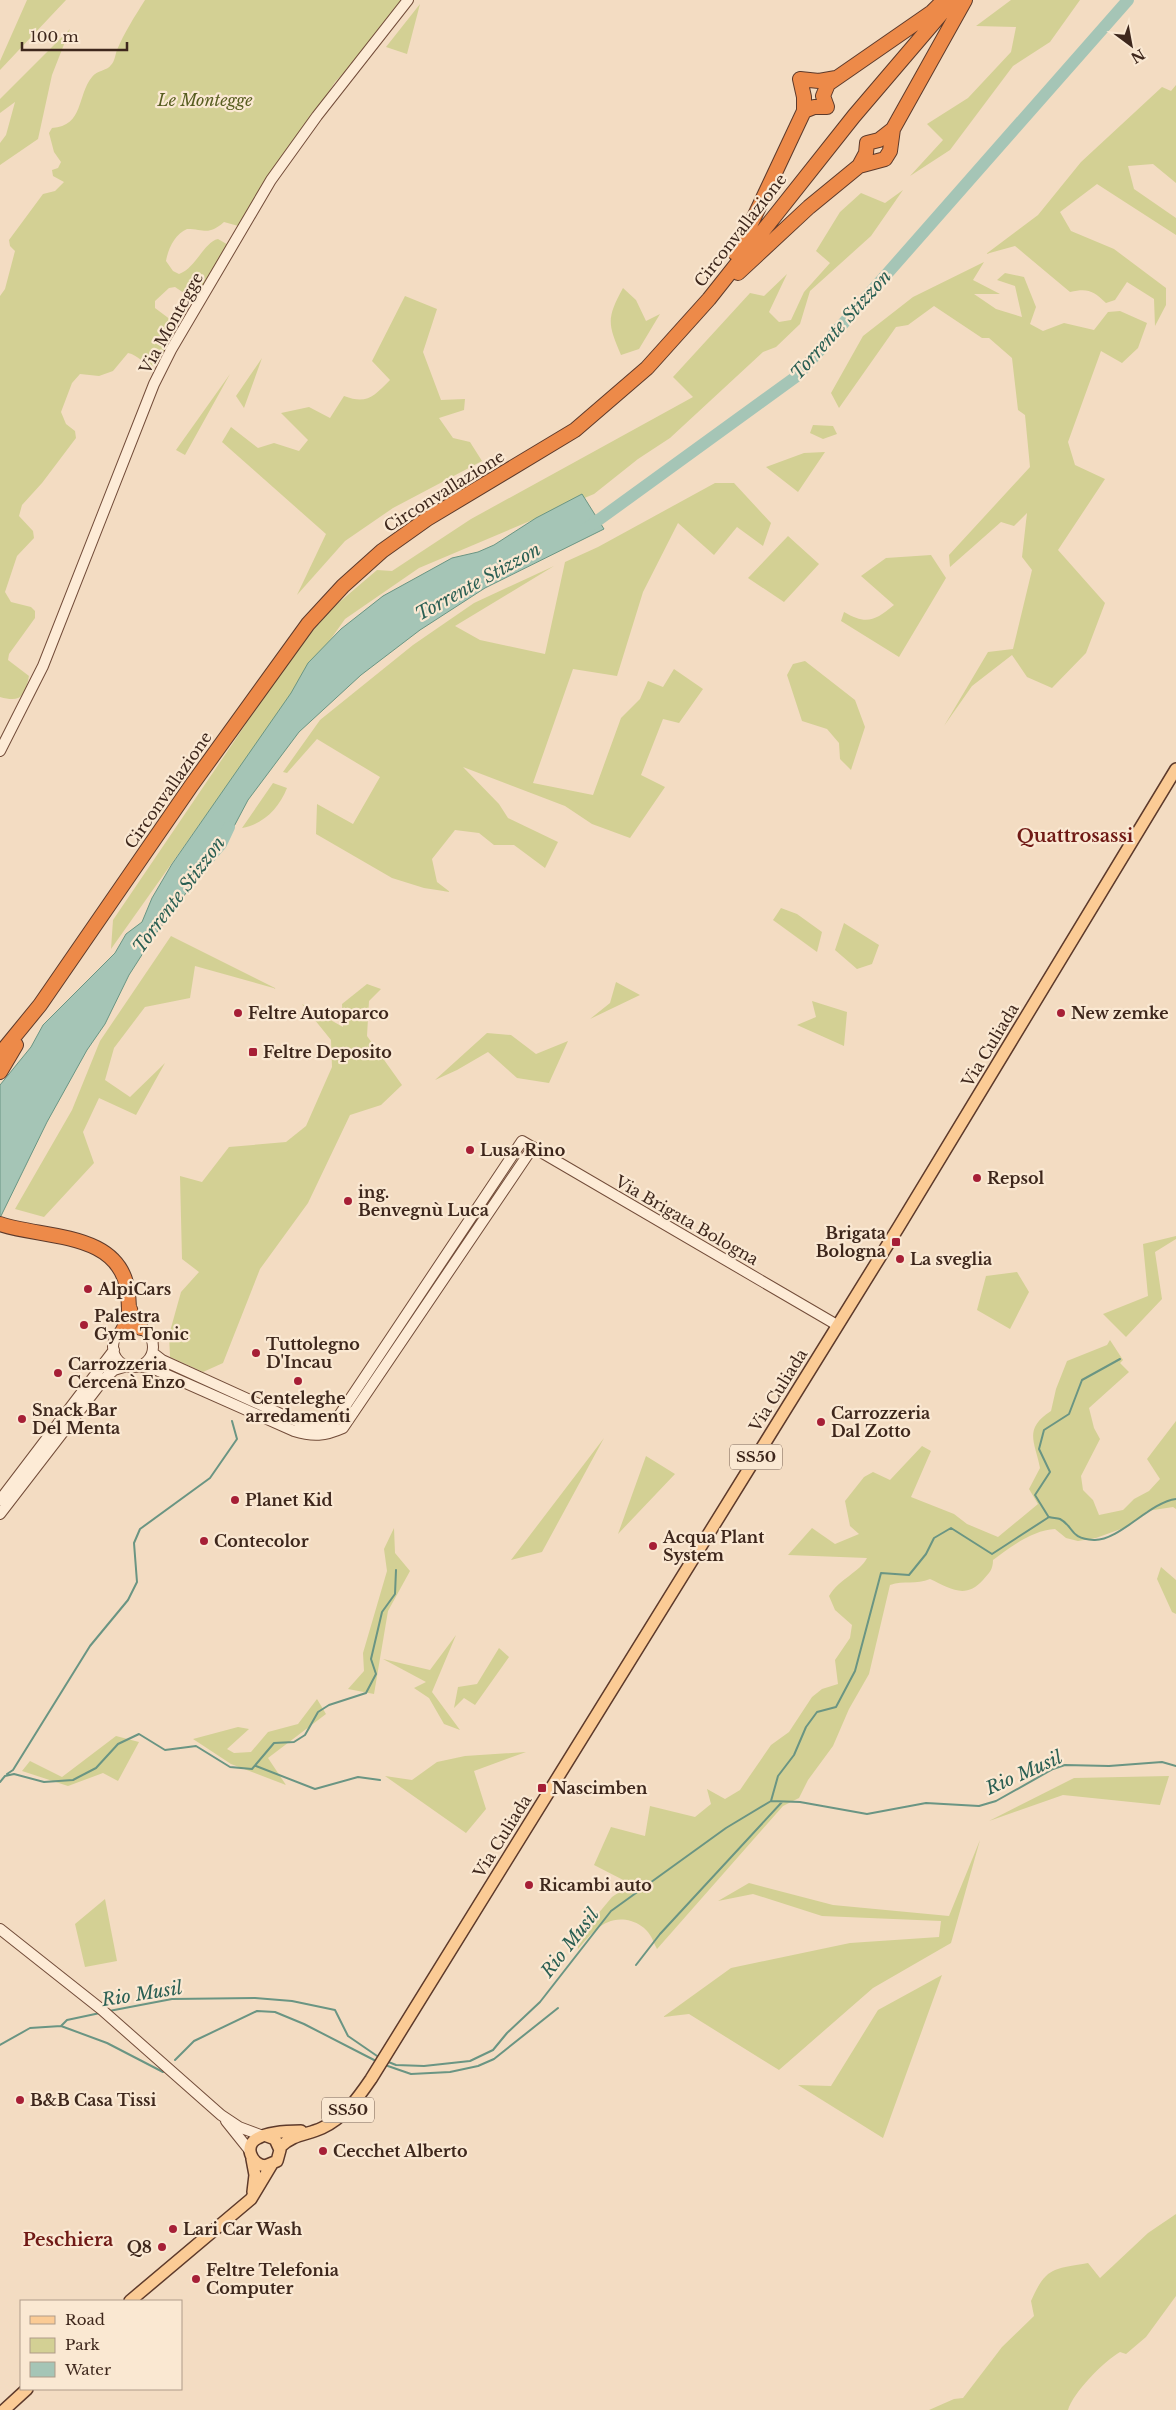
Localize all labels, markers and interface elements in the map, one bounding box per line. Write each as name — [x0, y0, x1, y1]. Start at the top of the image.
scale bar — [22, 20, 128, 52]
north arrow — [1106, 20, 1156, 70]
text: 100 m — [30, 27, 79, 46]
text: N — [1128, 45, 1148, 67]
park label: Le Montegge — [156, 90, 253, 110]
street label: Circonvallazione — [690, 169, 790, 291]
water label: Torrente Stizzon — [786, 266, 896, 384]
street label: Via Montegge — [134, 269, 207, 378]
street label: Circonvallazione — [380, 446, 508, 536]
water label: Torrente Stizzon — [412, 539, 544, 625]
street label: Circonvallazione — [120, 728, 216, 852]
district label: Quattrosassi — [1017, 825, 1134, 847]
water label: Torrente Stizzon — [128, 833, 230, 957]
street label: Via Culiada — [957, 1000, 1023, 1091]
place label: Feltre Autoparco — [248, 1003, 389, 1023]
place label: New zemke — [1071, 1003, 1169, 1023]
marker: Feltre Autoparco — [232, 1007, 244, 1019]
marker: New zemke — [1055, 1007, 1067, 1019]
place label: Feltre Deposito — [263, 1042, 392, 1062]
marker: Feltre Deposito — [247, 1046, 259, 1058]
place label: Lusa Rino — [480, 1140, 565, 1160]
marker: Lusa Rino — [464, 1144, 476, 1156]
place label: Repsol — [987, 1168, 1044, 1188]
street label: Via Brigata Bologna — [611, 1170, 762, 1269]
marker: Repsol — [971, 1172, 983, 1184]
place label: ing. Benvegnù Luca — [358, 1182, 489, 1220]
marker: ing. Benvegnù Luca — [342, 1195, 354, 1207]
place label: Brigata Bologna — [816, 1223, 886, 1261]
marker: Brigata Bologna — [890, 1236, 902, 1248]
place label: La sveglia — [910, 1249, 992, 1269]
marker: La sveglia — [894, 1253, 906, 1265]
place label: AlpiCars — [97, 1279, 171, 1299]
marker: AlpiCars — [82, 1283, 94, 1295]
place label: Palestra Gym Tonic — [94, 1306, 189, 1344]
marker: Palestra Gym Tonic — [78, 1319, 90, 1331]
place label: Tuttolegno D'Incau — [266, 1334, 360, 1372]
street label: Via Culiada — [744, 1345, 811, 1436]
marker: Tuttolegno D'Incau — [250, 1347, 262, 1359]
place label: Carrozzeria Cercenà Enzo — [68, 1354, 185, 1392]
marker: Carrozzeria Cercenà Enzo — [52, 1367, 64, 1379]
marker: Centeleghe arredamenti — [292, 1375, 304, 1387]
place label: Centeleghe arredamenti — [245, 1388, 351, 1426]
place label: Snack Bar Del Menta — [32, 1400, 120, 1438]
place label: Carrozzeria Dal Zotto — [831, 1403, 930, 1441]
marker: Snack Bar Del Menta — [16, 1413, 28, 1425]
marker: Carrozzeria Dal Zotto — [815, 1416, 827, 1428]
road number: SS50 — [730, 1444, 782, 1470]
place label: Planet Kid — [245, 1490, 333, 1510]
marker: Planet Kid — [229, 1494, 241, 1506]
place label: Acqua Plant System — [662, 1527, 765, 1565]
place label: Contecolor — [214, 1531, 309, 1551]
marker: Contecolor — [198, 1535, 210, 1547]
marker: Acqua Plant System — [647, 1540, 659, 1552]
water label: Rio Musil — [981, 1746, 1066, 1800]
place label: Nascimben — [552, 1778, 648, 1798]
marker: Nascimben — [536, 1782, 548, 1794]
street label: Via Culiada — [468, 1791, 535, 1882]
place label: Ricambi auto — [539, 1875, 652, 1895]
marker: Ricambi auto — [523, 1879, 535, 1891]
water label: Rio Musil — [536, 1904, 604, 1983]
water label: Rio Musil — [99, 1977, 184, 2011]
place label: B&B Casa Tissi — [30, 2090, 157, 2110]
marker: B&B Casa Tissi — [14, 2094, 26, 2106]
road number: SS50 — [322, 2098, 374, 2122]
place label: Cecchet Alberto — [333, 2141, 468, 2161]
marker: Cecchet Alberto — [317, 2145, 329, 2157]
place label: Lari Car Wash — [183, 2219, 303, 2239]
marker: Lari Car Wash — [167, 2223, 179, 2235]
district label: Peschiera — [23, 2229, 114, 2251]
place label: Q8 — [127, 2237, 152, 2257]
marker: Q8 — [156, 2241, 168, 2253]
place label: Feltre Telefonia Computer — [206, 2260, 339, 2298]
marker: Feltre Telefonia Computer — [190, 2273, 202, 2285]
legend — [20, 2300, 182, 2390]
text: Road — [65, 2310, 105, 2329]
text: Park — [65, 2335, 101, 2354]
text: Water — [64, 2360, 112, 2379]

